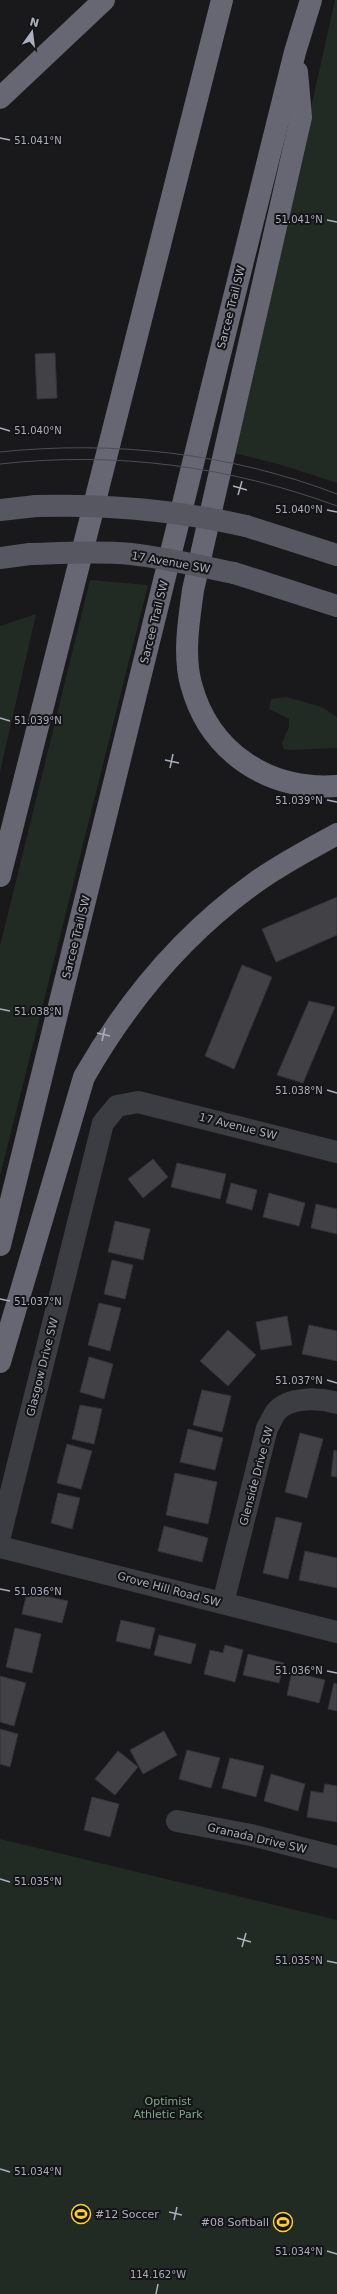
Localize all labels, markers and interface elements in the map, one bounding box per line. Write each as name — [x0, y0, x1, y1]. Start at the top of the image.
north arrow — [12, 12, 52, 52]
text: N — [28, 15, 40, 30]
text: 51.041°N — [14, 135, 62, 146]
text: 51.041°N — [275, 214, 323, 225]
street label: Sarcee Trail SW — [215, 264, 248, 350]
text: 51.040°N — [14, 425, 62, 436]
text: 51.040°N — [275, 504, 323, 515]
street label: 17 Avenue SW — [131, 549, 211, 576]
street label: Sarcee Trail SW — [138, 579, 171, 665]
text: 51.039°N — [14, 715, 62, 726]
text: 51.039°N — [275, 795, 323, 806]
street label: Sarcee Trail SW — [60, 894, 93, 980]
text: 51.038°N — [14, 1006, 62, 1017]
text: 51.038°N — [275, 1085, 323, 1096]
street label: 17 Avenue SW — [198, 1111, 278, 1142]
text: 51.037°N — [14, 1296, 62, 1307]
street label: Glasgow Drive SW — [24, 1316, 61, 1418]
text: 51.037°N — [275, 1375, 323, 1386]
street label: Glenside Drive SW — [237, 1425, 276, 1527]
street label: Grove Hill Road SW — [116, 1569, 222, 1610]
text: 51.036°N — [14, 1586, 62, 1597]
text: 51.036°N — [275, 1665, 323, 1676]
street label: Granada Drive SW — [206, 1821, 308, 1856]
text: 51.035°N — [14, 1876, 62, 1887]
text: 51.035°N — [275, 1955, 323, 1966]
park label: Optimist Athletic Park — [133, 2095, 203, 2121]
text: 51.034°N — [14, 2166, 62, 2177]
sports icon: #12 Soccer — [70, 2203, 92, 2225]
place label: #12 Soccer — [95, 2208, 159, 2221]
sports icon: #08 Softball — [272, 2211, 294, 2233]
place label: #08 Softball — [201, 2216, 269, 2229]
text: 51.034°N — [275, 2246, 323, 2257]
text: 114.162°W — [130, 2269, 186, 2280]

